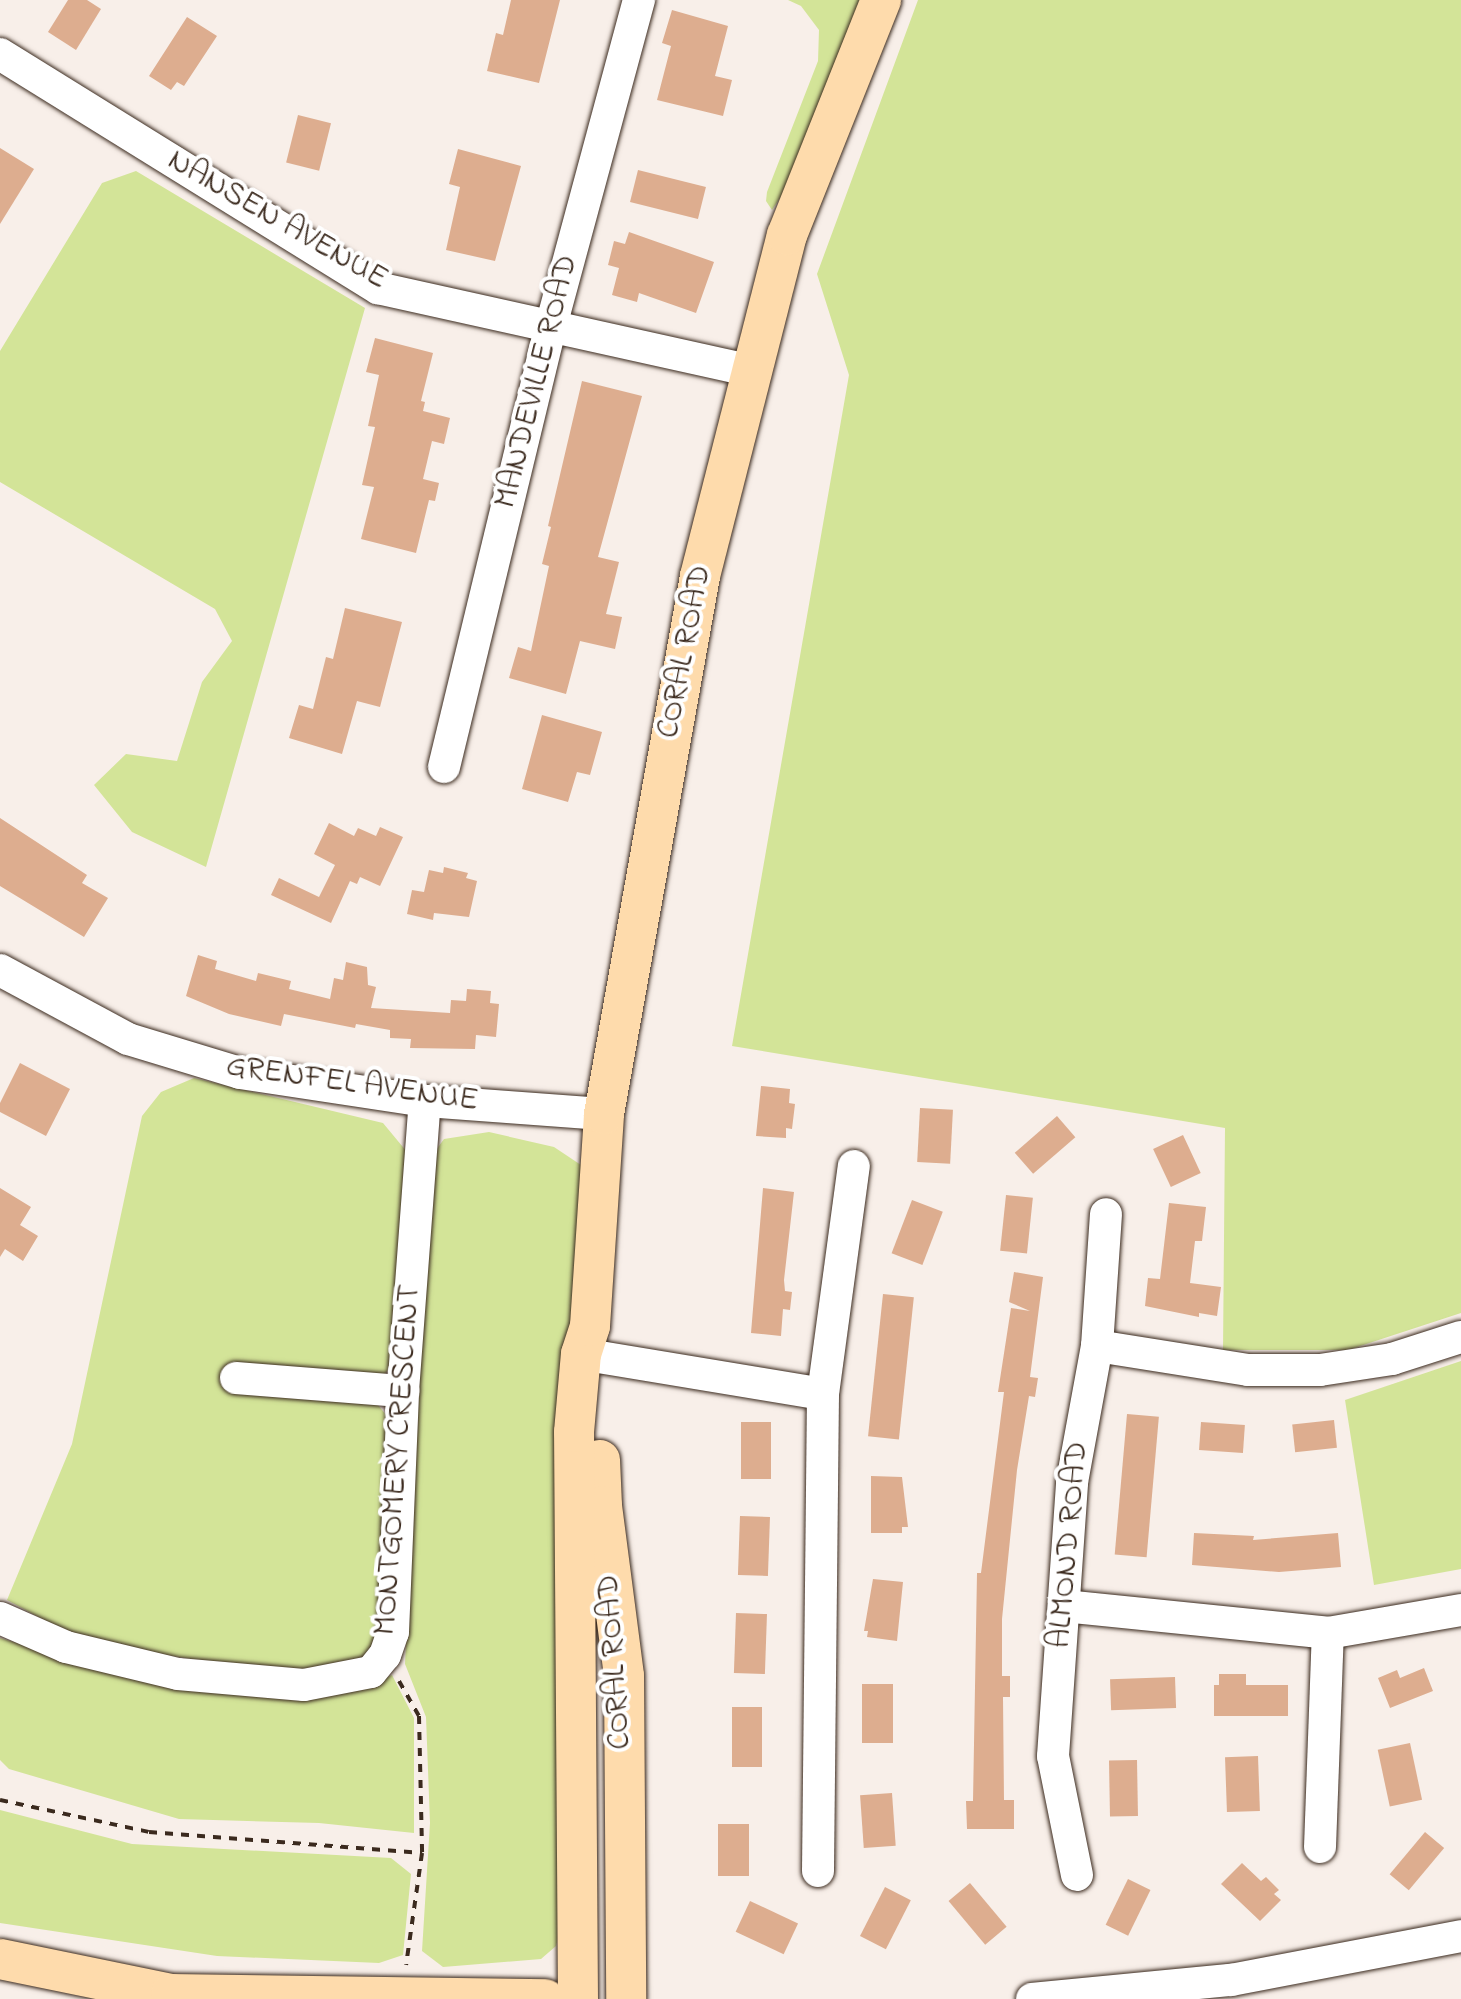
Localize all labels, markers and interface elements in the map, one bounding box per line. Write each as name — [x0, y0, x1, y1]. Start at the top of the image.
street label: NANSEN AVENUE — [160, 142, 394, 300]
street label: MANDEVILLE ROAD — [488, 251, 588, 513]
street label: CORAL ROAD — [650, 562, 722, 742]
street label: GRENFEL AVENUE — [224, 1048, 480, 1122]
street label: MONTGOMERY CRESCENT — [368, 1283, 430, 1637]
street label: ALMOND ROAD — [1042, 1440, 1098, 1650]
street label: CORAL ROAD — [591, 1573, 641, 1751]

